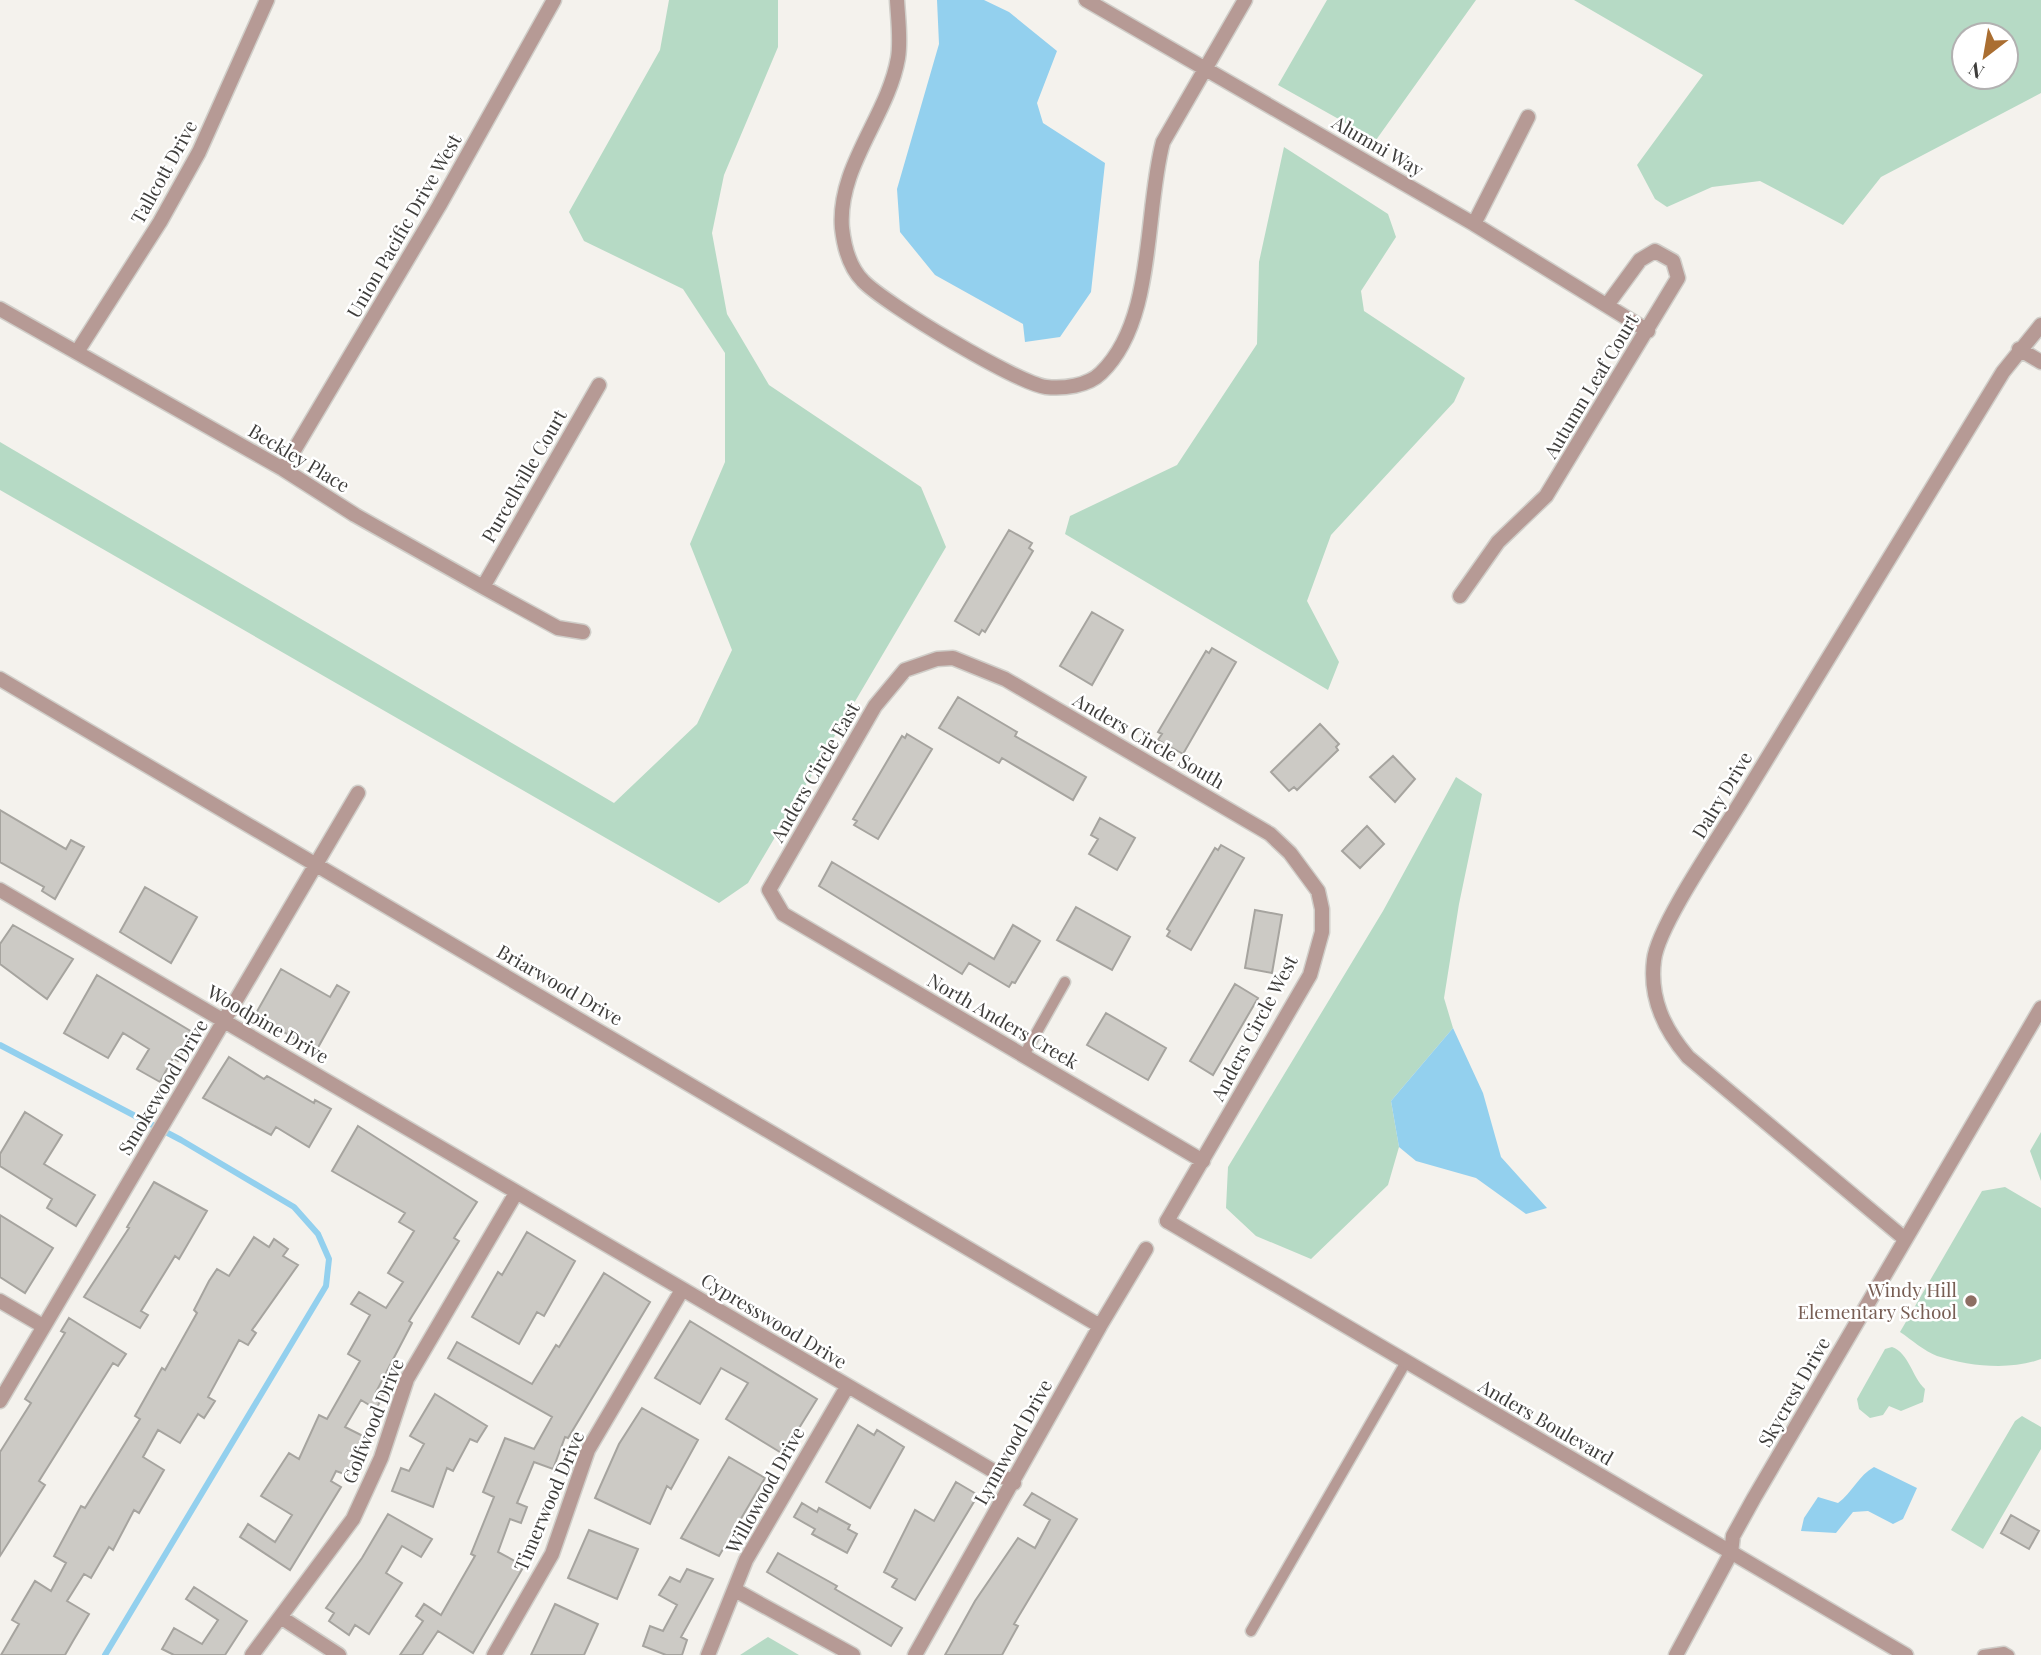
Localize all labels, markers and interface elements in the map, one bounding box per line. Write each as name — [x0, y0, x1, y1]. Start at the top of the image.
north arrow — [1950, 21, 2020, 91]
text: N — [1963, 57, 1988, 86]
street label: Alumni Way — [1327, 108, 1429, 182]
street label: Tallcott Drive — [124, 115, 202, 228]
street label: Union Pacific Drive West — [340, 129, 467, 322]
street label: Autumn Leaf Court — [1536, 308, 1644, 463]
street label: Purcellville Court — [474, 404, 572, 547]
street label: Beckley Place — [244, 417, 355, 498]
street label: Anders Circle South — [1068, 686, 1230, 794]
street label: Anders Circle East — [763, 697, 865, 847]
street label: Dalry Drive — [1685, 746, 1757, 843]
street label: Briarwood Drive — [493, 938, 628, 1031]
street label: Anders Circle West — [1203, 950, 1303, 1106]
street label: North Anders Creek — [923, 966, 1084, 1074]
street label: Woodpine Drive — [202, 977, 334, 1069]
street label: Smokewood Drive — [111, 1014, 213, 1159]
street label: Cypresswood Drive — [697, 1266, 852, 1374]
place label: Windy Hill Elementary School — [1798, 1276, 1958, 1324]
marker: Windy Hill Elementary School — [1963, 1293, 1979, 1309]
street label: Skycrest Drive — [1751, 1332, 1835, 1451]
street label: Golfwood Drive — [335, 1354, 409, 1487]
street label: Anders Boulevard — [1474, 1372, 1619, 1470]
street label: Lynnwood Drive — [967, 1374, 1057, 1509]
street label: Willowood Drive — [718, 1422, 810, 1558]
street label: Timerwood Drive — [507, 1427, 589, 1575]

